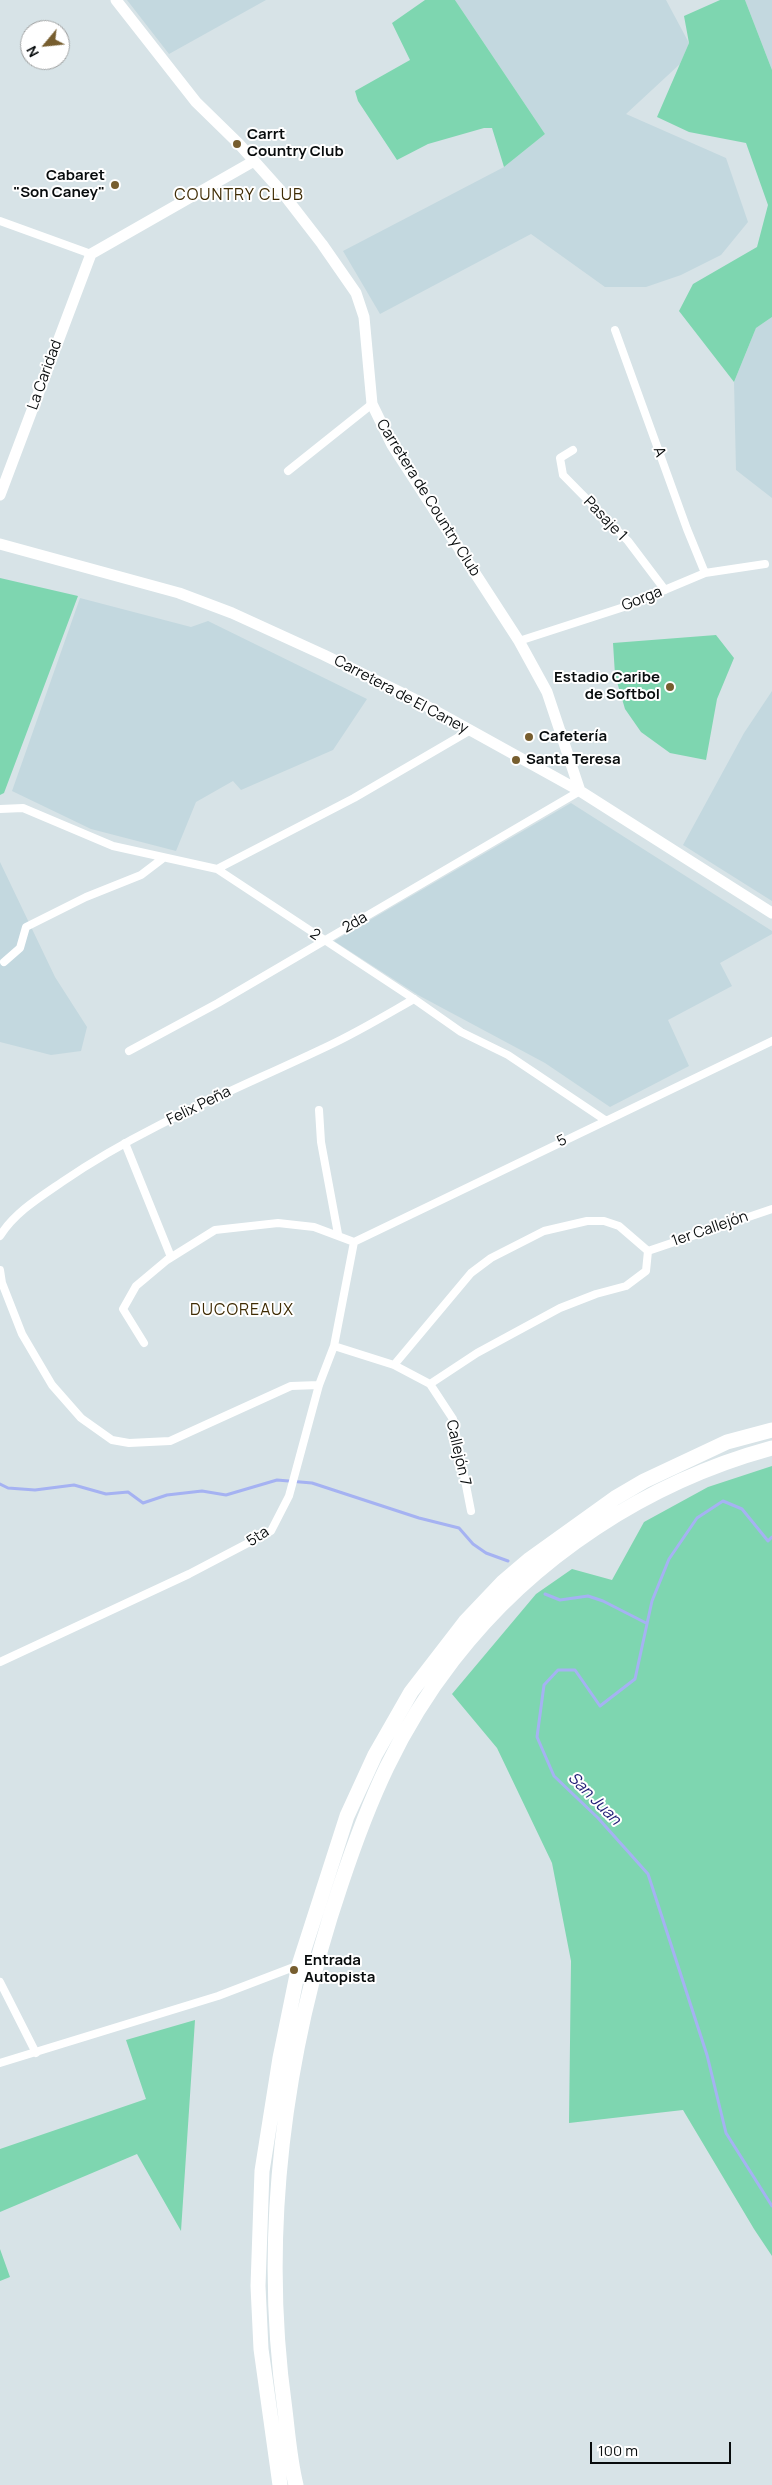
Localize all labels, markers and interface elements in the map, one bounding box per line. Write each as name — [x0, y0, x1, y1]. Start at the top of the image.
north arrow — [20, 20, 70, 70]
text: N — [21, 43, 43, 61]
place label: Carrt Country Club — [247, 126, 344, 161]
marker: Carrt Country Club — [231, 138, 243, 150]
place label: Cabaret "Son Caney" — [13, 167, 105, 202]
marker: Cabaret "Son Caney" — [109, 179, 121, 191]
district label: COUNTRY CLUB — [173, 186, 305, 206]
street label: La Caridad — [24, 338, 66, 412]
street label: Carretera de Country Club — [372, 416, 484, 580]
street label: A — [649, 444, 669, 460]
street label: Pasaje 1 — [580, 493, 630, 545]
street label: Gorga — [619, 583, 665, 615]
street label: Carretera de El Caney — [331, 652, 471, 738]
place label: Estadio Caribe de Softbol — [554, 669, 660, 704]
marker: Estadio Caribe de Softbol — [664, 681, 676, 693]
place label: Cafetería — [539, 728, 607, 746]
marker: Cafetería — [523, 731, 535, 743]
place label: Santa Teresa — [526, 751, 621, 769]
marker: Santa Teresa — [510, 754, 522, 766]
street label: 2da — [339, 909, 371, 937]
street label: 2 — [306, 925, 324, 945]
street label: Felix Peña — [164, 1083, 234, 1129]
street label: 5 — [554, 1131, 570, 1151]
street label: 1er Callejón — [670, 1208, 750, 1250]
district label: DUCOREAUX — [189, 1301, 295, 1321]
street label: Callejón 7 — [442, 1418, 474, 1488]
street label: 5ta — [243, 1523, 273, 1551]
water label: San Juan — [564, 1769, 624, 1829]
place label: Entrada Autopista — [304, 1952, 375, 1987]
marker: Entrada Autopista — [288, 1964, 300, 1976]
scale bar — [592, 2432, 733, 2464]
text: 100 m — [598, 2440, 638, 2461]

